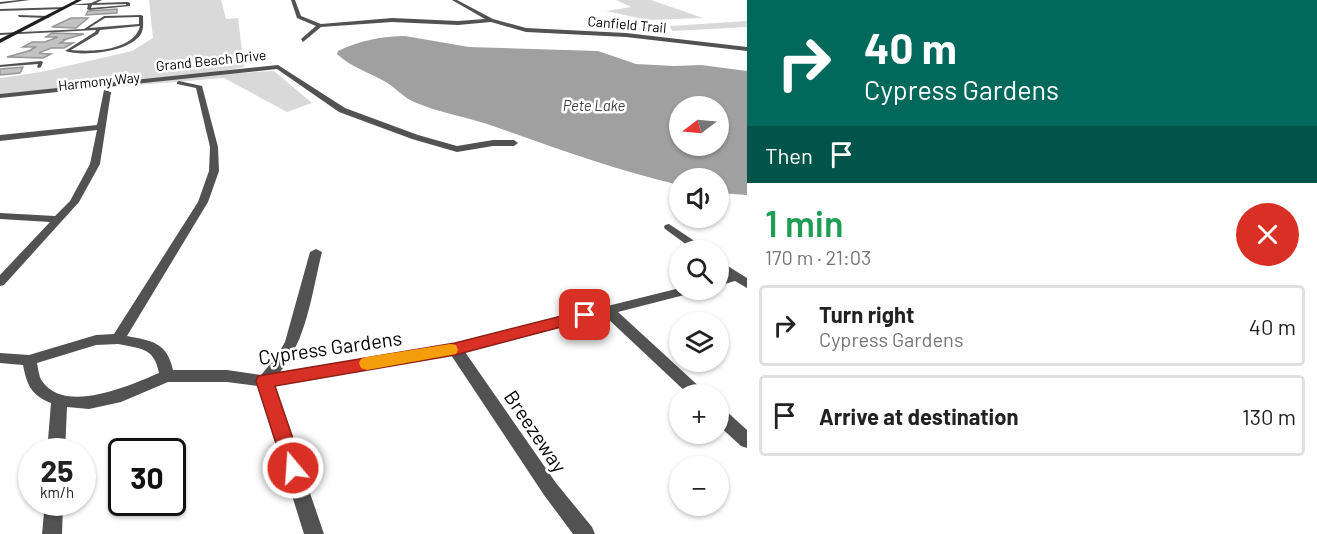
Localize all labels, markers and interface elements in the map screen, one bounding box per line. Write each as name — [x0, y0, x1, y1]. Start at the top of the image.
street label: Canfield Trail — [587, 12, 667, 36]
text: 40 m — [864, 22, 957, 72]
icon: right — [765, 24, 843, 102]
street label: Grand Beach Drive — [155, 46, 267, 74]
street label: Harmony Way — [57, 68, 141, 94]
text: Cypress Gardens — [864, 73, 1059, 105]
water label: Pete Lake — [563, 96, 626, 114]
north arrow — [669, 96, 729, 156]
map controls — [669, 96, 729, 516]
icon: arrive — [825, 138, 858, 171]
text: Then — [765, 142, 813, 168]
button: sound — [669, 168, 729, 228]
text: 1 min — [765, 201, 844, 244]
button: close — [1236, 203, 1299, 266]
button: search — [669, 240, 729, 300]
text: 170 m · 21:03 — [765, 245, 871, 269]
pin — [559, 289, 610, 340]
icon: arrive — [568, 298, 601, 331]
text: Turn right — [819, 301, 914, 327]
icon: right — [768, 309, 801, 342]
button: layers — [669, 312, 729, 372]
text: 40 m — [1249, 313, 1296, 339]
street label: Cypress Gardens — [257, 325, 403, 369]
text: Cypress Gardens — [819, 327, 964, 351]
button: + — [669, 384, 729, 444]
street label: Breezeway — [500, 385, 572, 477]
icon: arrive — [768, 399, 801, 432]
text: Arrive at destination — [819, 403, 1018, 429]
text: 130 m — [1242, 403, 1296, 429]
position arrow — [261, 436, 325, 500]
speed limit sign: 30 — [108, 438, 186, 516]
text: 25 — [41, 452, 73, 488]
button: − — [669, 456, 729, 516]
text: km/h — [40, 483, 74, 501]

